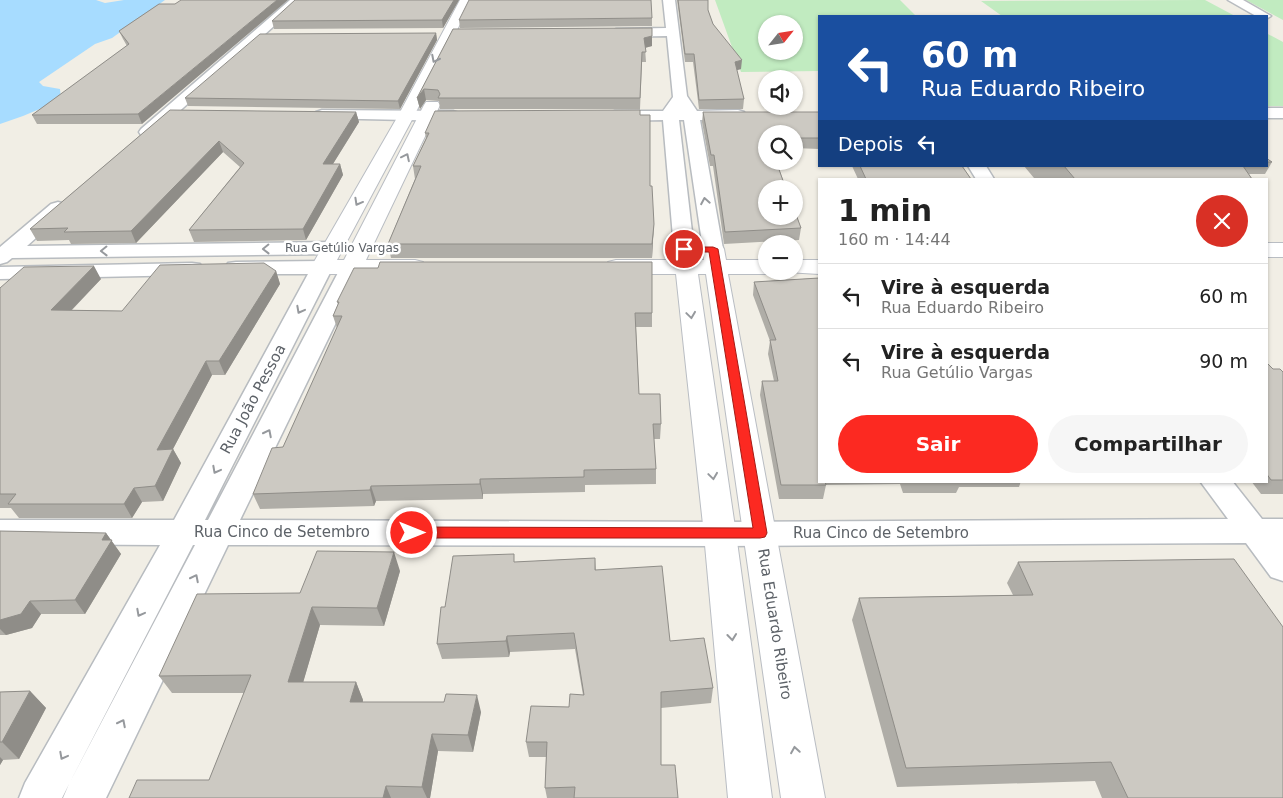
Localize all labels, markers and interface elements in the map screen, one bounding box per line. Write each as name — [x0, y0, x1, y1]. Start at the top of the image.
north arrow — [758, 15, 802, 60]
map controls — [758, 15, 803, 280]
icon: left — [838, 35, 903, 100]
text: 60 m — [921, 35, 1018, 75]
one-way arrow — [431, 53, 441, 62]
button: sound — [758, 70, 803, 115]
text: Rua Eduardo Ribeiro — [921, 76, 1145, 101]
button: search — [758, 125, 803, 170]
icon: left — [913, 130, 941, 158]
text: Depois — [838, 133, 903, 155]
one-way arrow — [400, 154, 410, 163]
button: + — [758, 180, 803, 225]
text: 1 min — [838, 193, 932, 228]
button: close — [1196, 195, 1248, 247]
one-way arrow — [354, 196, 364, 205]
one-way arrow — [701, 197, 711, 206]
pin — [663, 228, 705, 270]
text: 160 m · 14:44 — [838, 230, 951, 249]
icon: arrive — [670, 235, 698, 263]
button: − — [758, 235, 803, 280]
street label: Rua Getúlio Vargas — [285, 241, 399, 255]
one-way arrow — [262, 244, 270, 254]
one-way arrow — [99, 246, 107, 256]
text: Vire à esquerda — [881, 276, 1050, 298]
icon: left — [838, 282, 866, 310]
text: 60 m — [1199, 285, 1248, 307]
text: Rua Eduardo Ribeiro — [881, 298, 1044, 317]
one-way arrow — [296, 305, 306, 314]
one-way arrow — [685, 311, 696, 319]
street label: Rua João Pessoa — [216, 341, 290, 457]
text: Vire à esquerda — [881, 341, 1050, 363]
icon: left — [838, 347, 866, 375]
text: 90 m — [1199, 350, 1248, 372]
text: Rua Getúlio Vargas — [881, 363, 1033, 382]
button: Sair — [838, 415, 1038, 473]
button: Compartilhar — [1048, 415, 1248, 473]
one-way arrow — [262, 429, 272, 438]
one-way arrow — [212, 464, 222, 473]
one-way arrow — [707, 472, 717, 480]
position arrow — [385, 506, 437, 558]
street label: Rua Cinco de Setembro — [194, 523, 370, 541]
street label: Rua Cinco de Setembro — [793, 524, 969, 542]
street label: Rua Eduardo Ribeiro — [754, 547, 796, 701]
one-way arrow — [189, 574, 199, 583]
one-way arrow — [136, 608, 146, 617]
one-way arrow — [726, 634, 737, 642]
one-way arrow — [116, 719, 126, 728]
one-way arrow — [791, 746, 801, 754]
one-way arrow — [59, 751, 69, 760]

